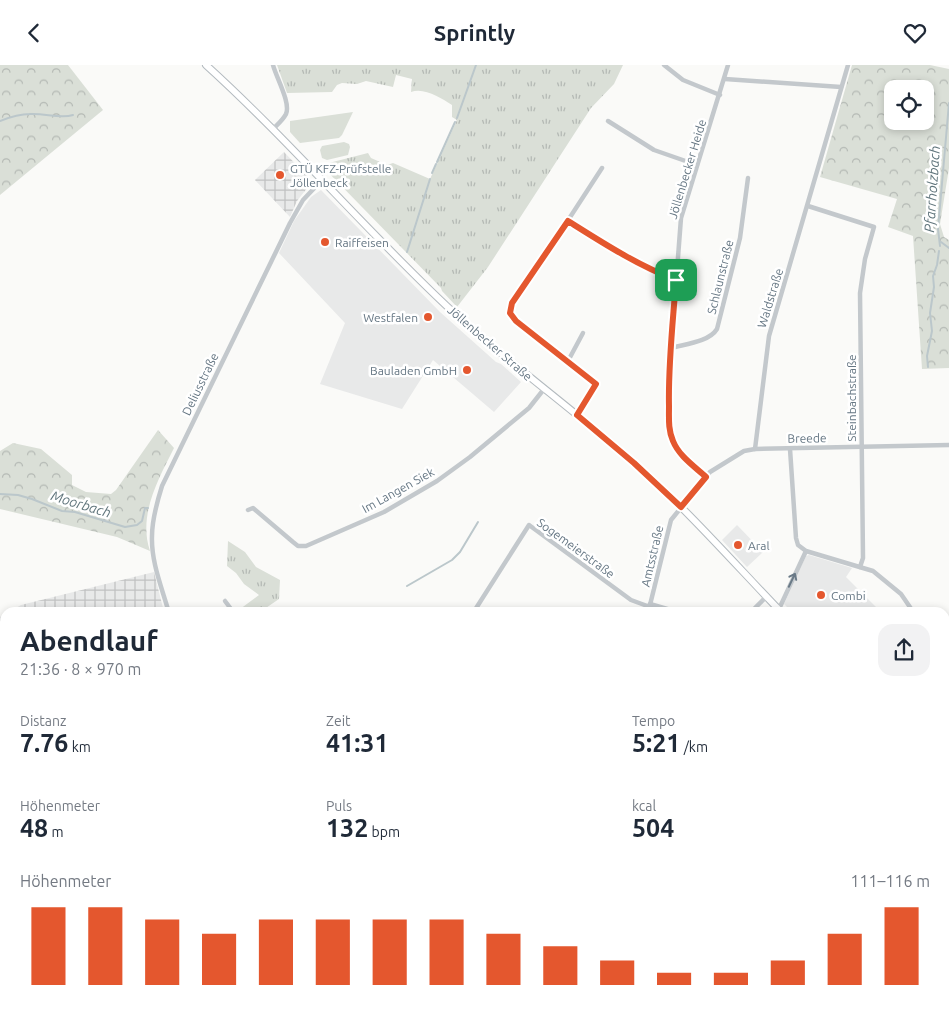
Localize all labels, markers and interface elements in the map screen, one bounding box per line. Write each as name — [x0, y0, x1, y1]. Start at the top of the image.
icon: back — [20, 19, 48, 47]
icon: heart — [901, 19, 929, 47]
text: Sprintly — [434, 20, 515, 45]
map controls — [884, 80, 934, 130]
button: locate — [884, 80, 934, 130]
street label: Jöllenbecker Heide — [666, 118, 708, 220]
water label: Pfarrholzbach — [921, 145, 943, 233]
place label: GTÜ KFZ-Prüfstelle Jöllenbeck — [290, 162, 392, 189]
marker: GTÜ KFZ-Prüfstelle Jöllenbeck — [274, 169, 286, 181]
marker: Raiffeisen — [319, 236, 331, 248]
place label: Raiffeisen — [335, 236, 389, 249]
street label: Schlaunstraße — [704, 238, 736, 316]
pin — [655, 259, 697, 301]
icon: arrive — [662, 266, 690, 294]
street label: Waldstraße — [755, 267, 785, 329]
street label: Jöllenbecker Straße — [445, 303, 535, 383]
place label: Westfalen — [363, 311, 418, 324]
marker: Westfalen — [422, 311, 434, 323]
street label: Deliusstraße — [179, 351, 221, 417]
street label: Steinbachstraße — [845, 354, 858, 442]
place label: Bauladen GmbH — [370, 364, 457, 377]
marker: Bauladen GmbH — [461, 364, 473, 376]
street label: Breede — [787, 431, 827, 445]
street label: Im Langen Siek — [360, 465, 436, 515]
water label: Moorbach — [49, 487, 113, 521]
street label: Sogemeierstraße — [535, 516, 617, 580]
street label: Amtsstraße — [639, 524, 665, 588]
marker: Aral — [732, 539, 744, 551]
place label: Aral — [748, 539, 770, 552]
one-way arrow — [788, 573, 798, 588]
marker: Combi — [815, 589, 827, 601]
place label: Combi — [831, 589, 866, 602]
button: share — [878, 624, 930, 676]
text: Abendlauf — [20, 625, 158, 656]
text: 21:36 · 8 × 970 m — [20, 660, 141, 678]
text: Distanz — [20, 713, 66, 729]
text: Zeit — [326, 713, 351, 729]
text: Tempo — [632, 713, 675, 729]
text: 7.76 — [20, 729, 68, 757]
text: 41:31 — [326, 729, 389, 757]
text: 5:21 — [632, 729, 680, 757]
text: km — [68, 739, 91, 755]
text: /km — [680, 739, 708, 755]
text: Höhenmeter — [20, 798, 100, 814]
text: Puls — [326, 798, 352, 814]
text: kcal — [632, 798, 656, 814]
text: 48 — [20, 814, 48, 842]
text: 132 — [326, 814, 368, 842]
text: 504 — [632, 814, 674, 842]
text: m — [48, 824, 64, 840]
text: bpm — [368, 824, 400, 840]
text: Höhenmeter — [20, 872, 111, 890]
text: 111–116 m — [850, 872, 930, 890]

